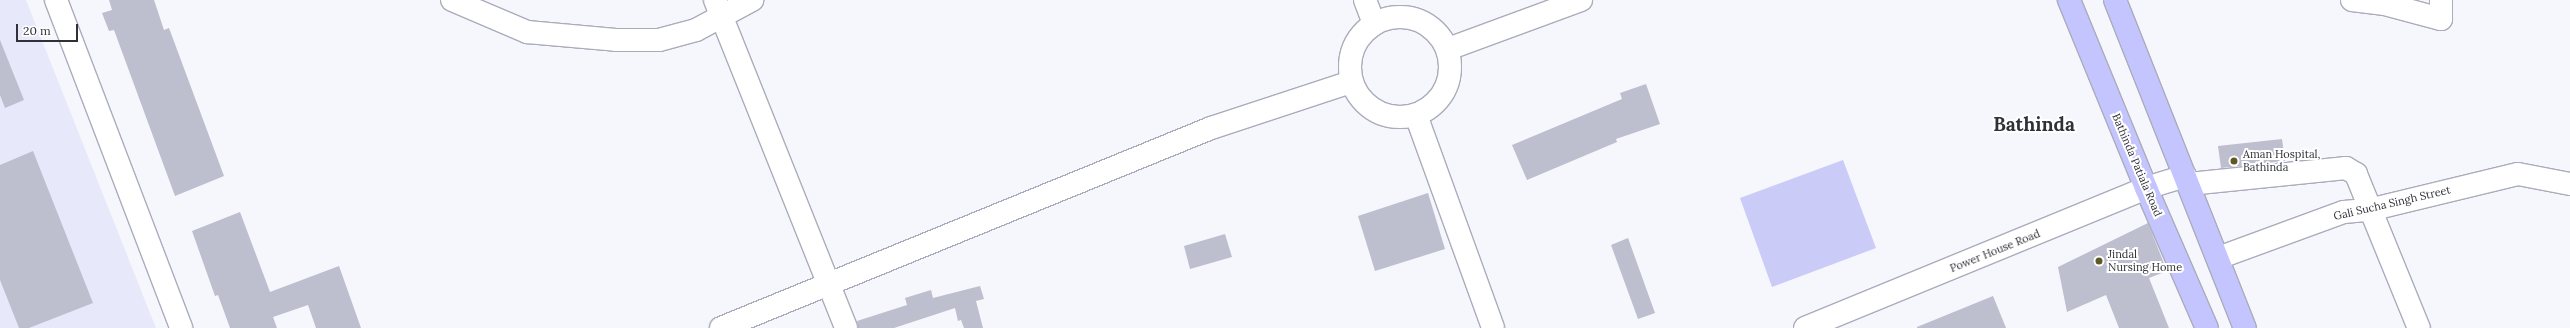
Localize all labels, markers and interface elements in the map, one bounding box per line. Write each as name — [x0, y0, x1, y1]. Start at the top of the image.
scale bar — [18, 16, 80, 42]
text: 20 m — [23, 23, 51, 38]
street label: Bathinda Patiala Road — [2109, 112, 2165, 218]
district label: Bathinda — [1993, 114, 2075, 136]
place label: Aman Hospital, Bathinda — [2243, 148, 2320, 174]
marker: Aman Hospital, Bathinda — [2228, 155, 2240, 167]
street label: Gali Sucha Singh Street — [2332, 183, 2452, 223]
street label: Power House Road — [1948, 227, 2042, 275]
place label: Jindal Nursing Home — [2108, 248, 2182, 274]
marker: Jindal Nursing Home — [2093, 255, 2105, 267]

